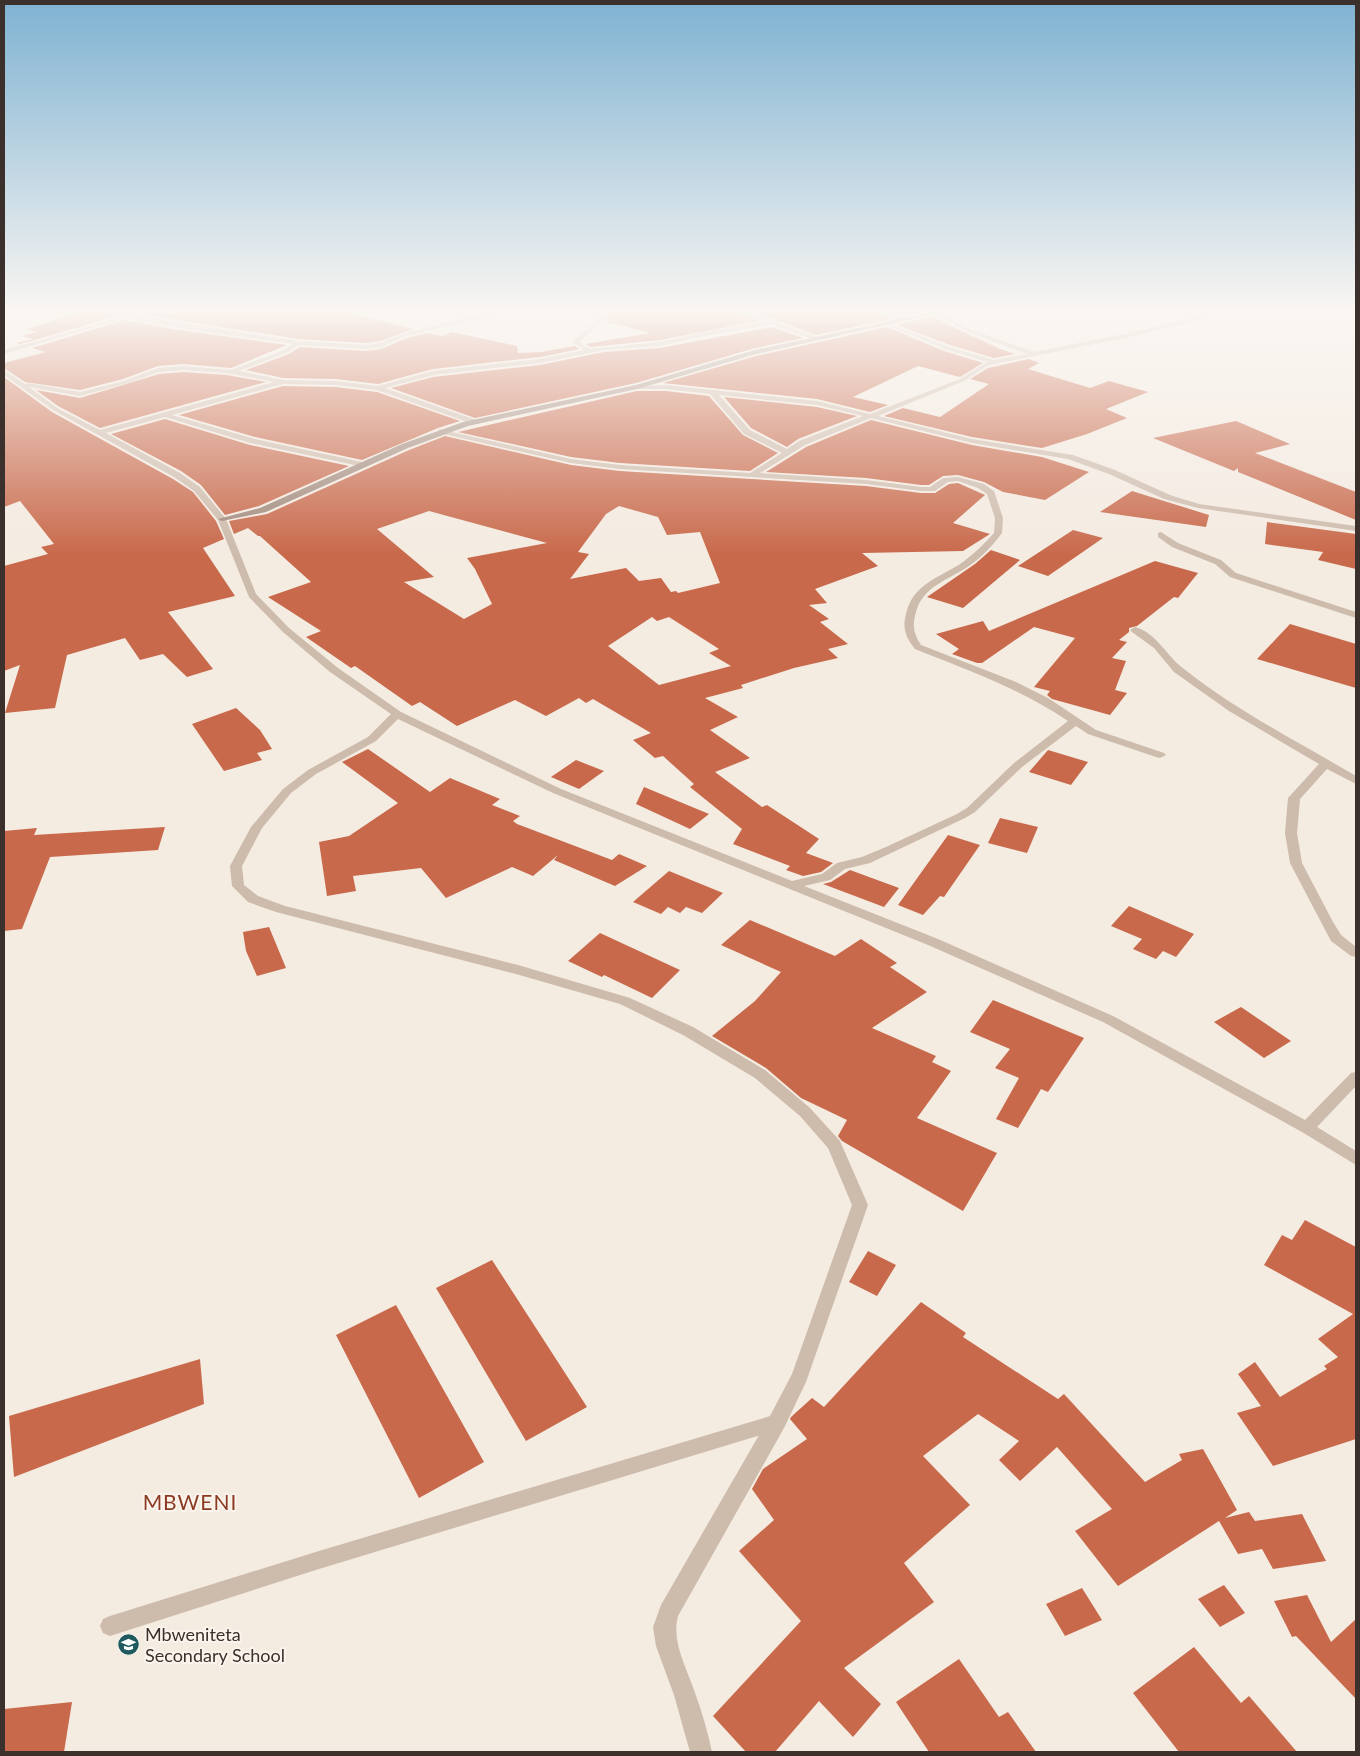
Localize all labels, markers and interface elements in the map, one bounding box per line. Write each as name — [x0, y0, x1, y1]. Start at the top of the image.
district label: MBWENI — [143, 1489, 237, 1514]
place label: Mbweniteta Secondary School — [145, 1623, 285, 1666]
school or university icon: Mbweniteta Secondary School — [117, 1632, 141, 1656]

